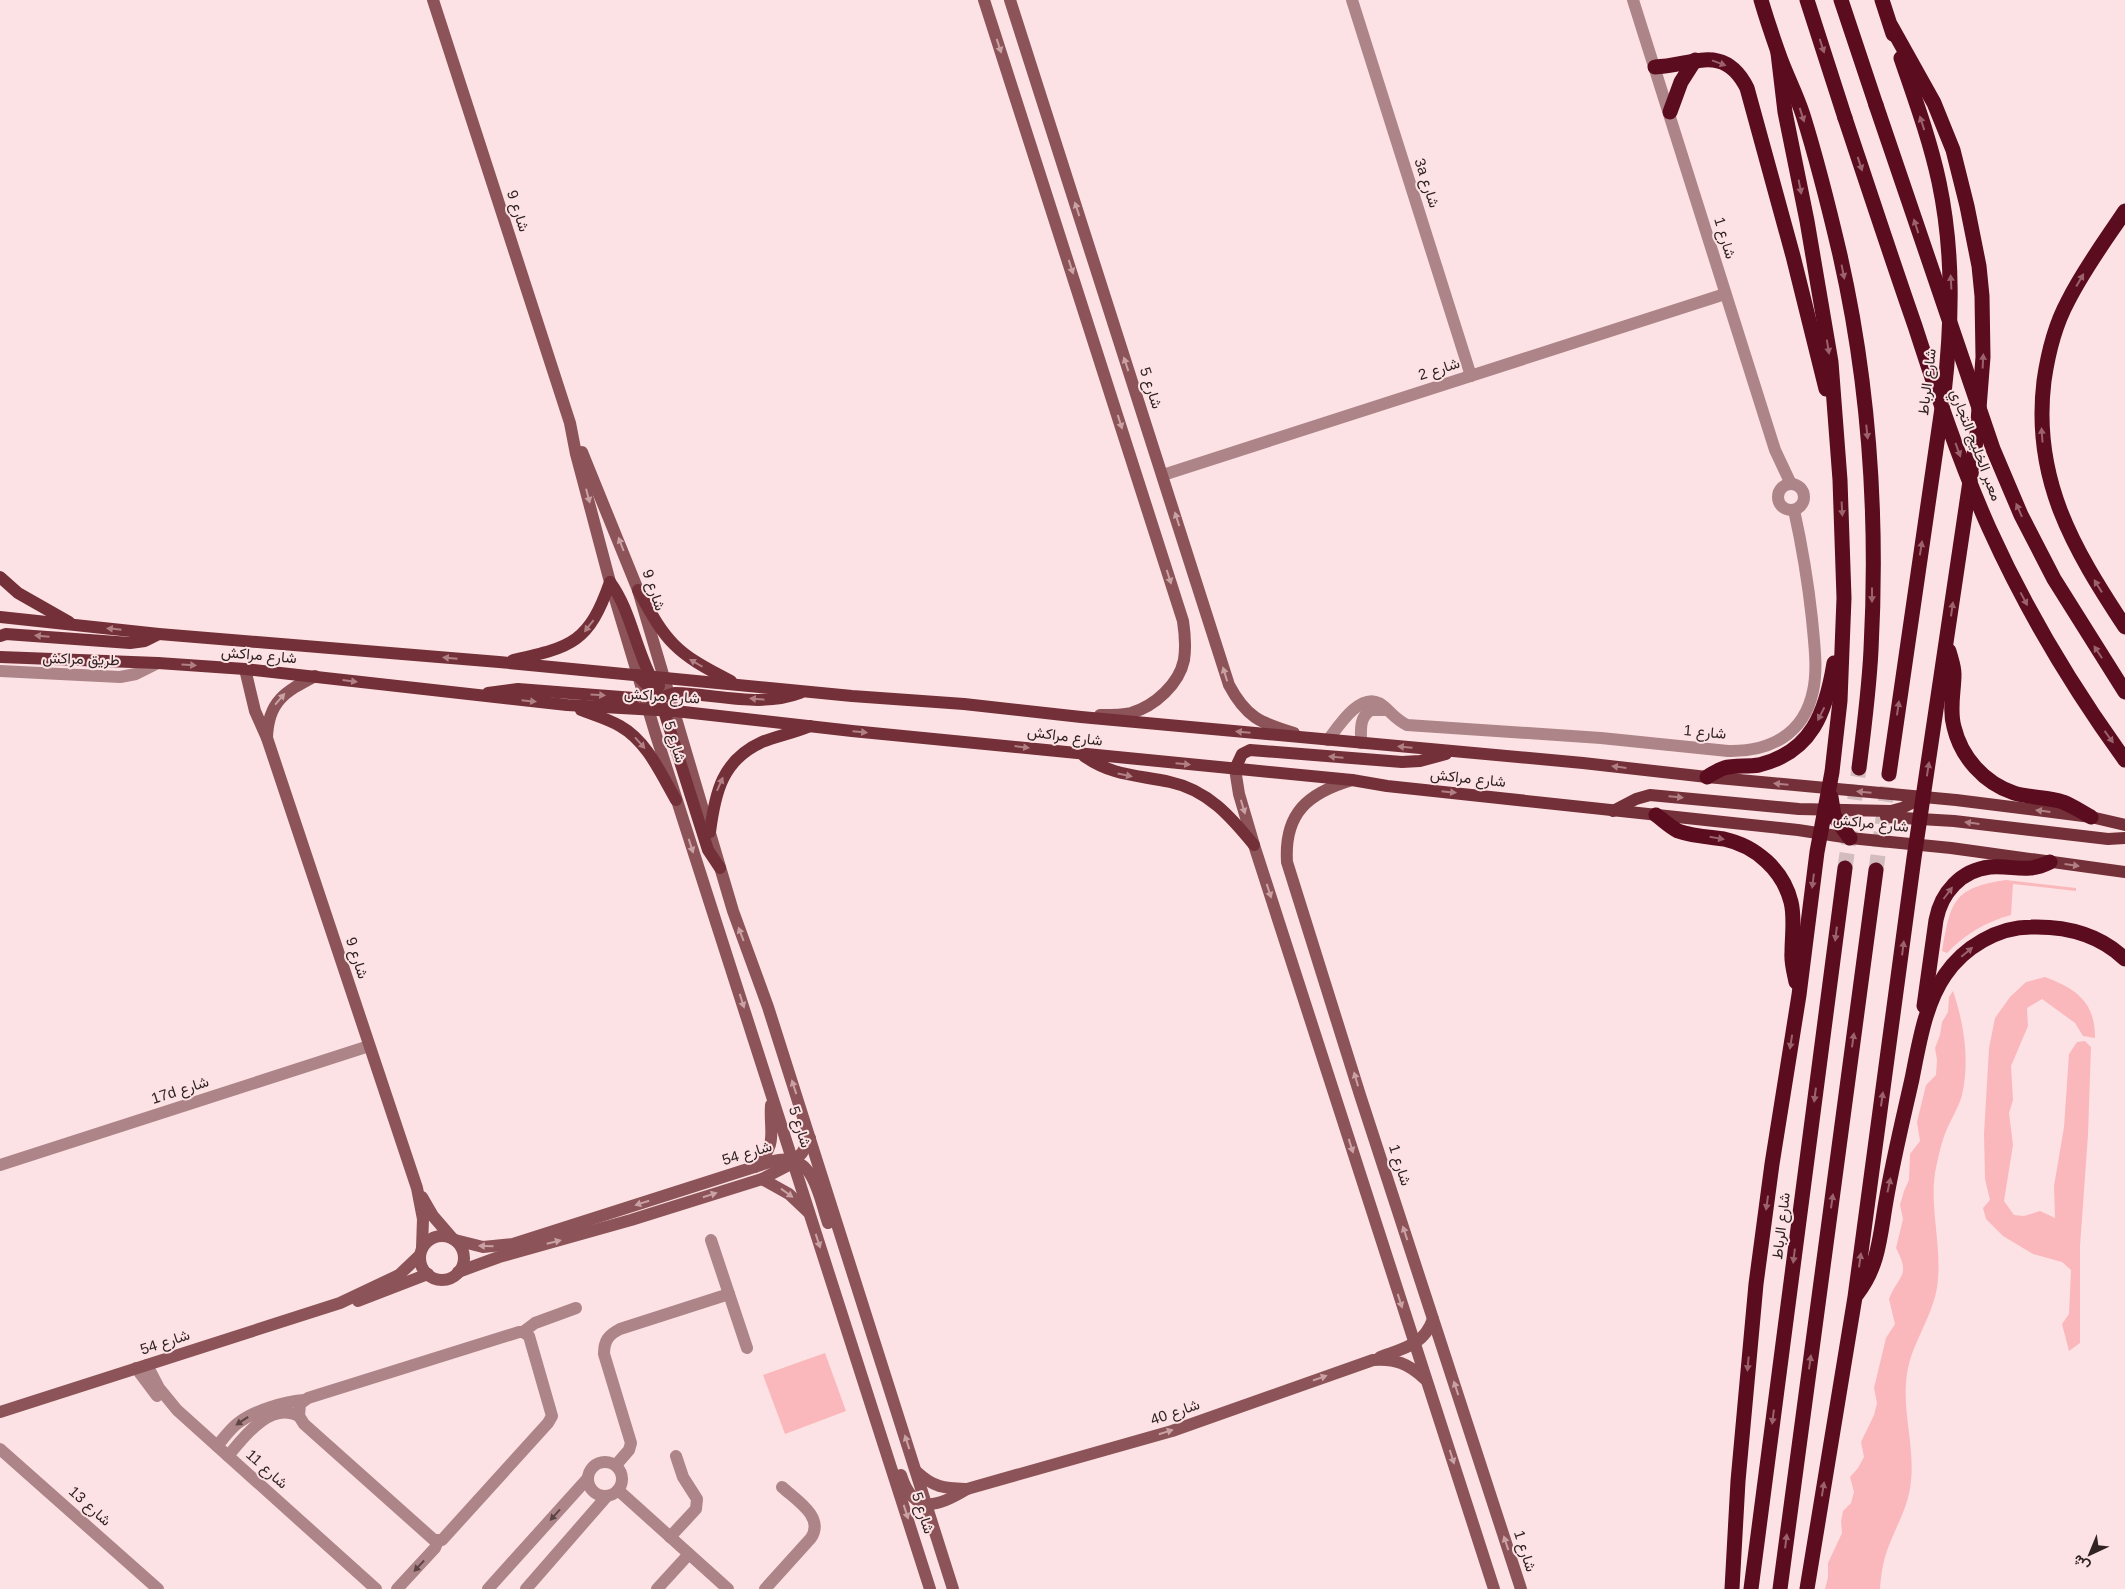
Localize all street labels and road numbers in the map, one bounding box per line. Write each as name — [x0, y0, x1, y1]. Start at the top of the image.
street label: 3a شارع — [1409, 156, 1443, 211]
street label: شارع 9 — [501, 188, 533, 235]
street label: شارع 1 — [1708, 215, 1740, 262]
street label: شارع الرباط — [1914, 347, 1942, 417]
street label: شارع 2 — [1416, 354, 1463, 386]
street label: شارع 5 — [1134, 365, 1166, 412]
street label: معبر الخليج التجاري — [1943, 387, 2006, 505]
street label: شارع 9 — [637, 567, 670, 614]
street label: شارع مراكش — [220, 643, 298, 669]
street label: طريق مراكش — [42, 649, 120, 670]
street label: شارع مراكش — [623, 684, 701, 710]
street label: شارع 5 — [658, 719, 690, 766]
street label: شارع 1 — [1683, 721, 1727, 745]
street label: شارع مراكش — [1026, 722, 1104, 752]
street label: شارع مراكش — [1429, 765, 1507, 793]
street label: شارع مراكش — [1832, 810, 1910, 838]
street label: شارع 9 — [340, 935, 372, 982]
street label: 17d شارع — [149, 1072, 212, 1110]
street label: شارع 5 — [783, 1104, 815, 1151]
street label: شارع 54 — [720, 1137, 775, 1171]
street label: شارع 1 — [1383, 1142, 1415, 1189]
street label: شارع الرباط — [1768, 1191, 1796, 1261]
street label: شارع 54 — [138, 1326, 193, 1360]
street label: شارع 40 — [1148, 1395, 1203, 1431]
street label: شارع 11 — [241, 1446, 292, 1494]
street label: شارع 13 — [64, 1482, 115, 1531]
street label: شارع 5 — [906, 1490, 938, 1537]
street label: شارع 1 — [1508, 1528, 1540, 1575]

